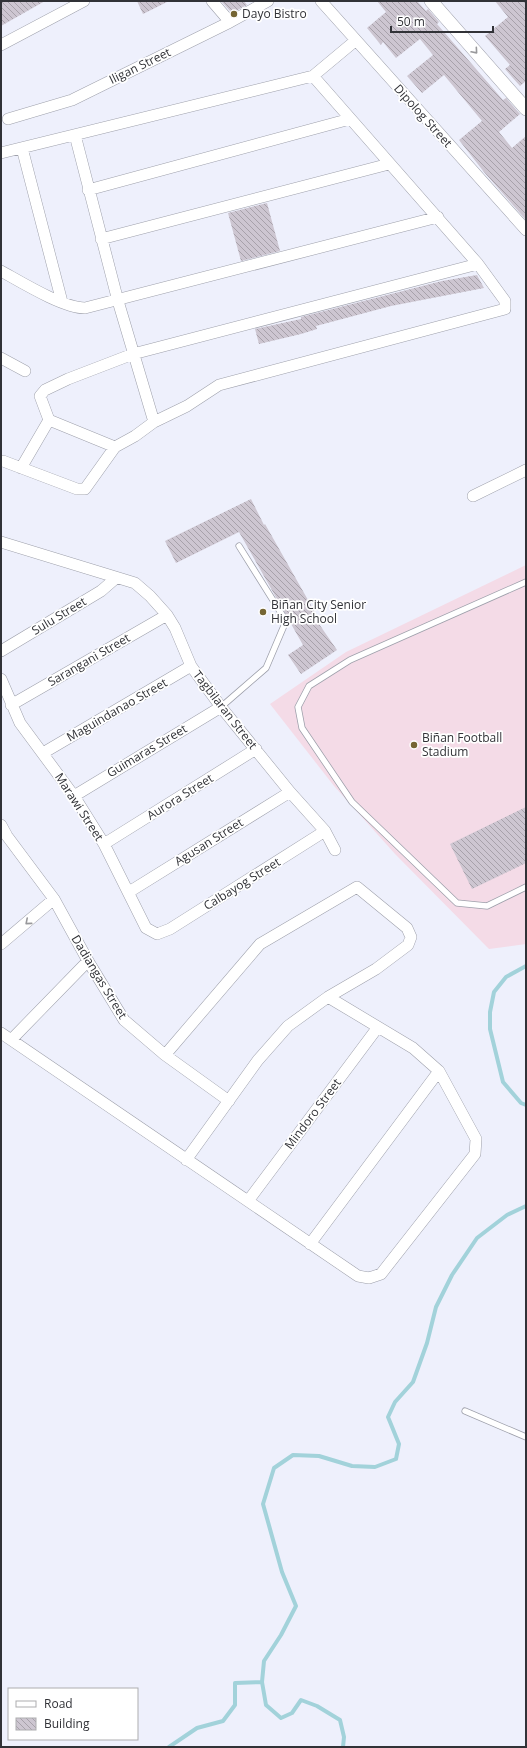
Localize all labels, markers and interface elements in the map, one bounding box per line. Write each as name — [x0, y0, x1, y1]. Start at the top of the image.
place label: Dayo Bistro — [242, 5, 307, 22]
scale bar — [391, 8, 493, 34]
marker: Dayo Bistro — [229, 9, 239, 19]
text: 50 m — [397, 13, 425, 30]
street label: Iligan Street — [106, 43, 173, 88]
one-way arrow — [470, 47, 477, 54]
street label: Dipolog Street — [390, 80, 456, 151]
street label: Sulu Street — [28, 593, 89, 639]
place label: Biñan City Senior High School — [271, 596, 366, 627]
marker: Biñan City Senior High School — [258, 607, 268, 617]
street label: Sarangani Street — [44, 629, 133, 690]
street label: Tagbilaran Street — [189, 667, 261, 753]
street label: Maguindanao Street — [63, 674, 170, 745]
street label: Guimaras Street — [103, 720, 190, 781]
place label: Biñan Football Stadium — [422, 729, 502, 760]
marker: Biñan Football Stadium — [409, 740, 419, 750]
street label: Marawi Street — [51, 769, 108, 844]
street label: Aurora Street — [143, 769, 216, 824]
street label: Agusan Street — [171, 814, 246, 869]
street label: Calbayog Street — [200, 853, 283, 914]
one-way arrow — [25, 917, 32, 924]
street label: Dadiangas Street — [68, 932, 131, 1022]
street label: Mindoro Street — [280, 1075, 345, 1153]
legend — [8, 1688, 138, 1740]
text: Road — [44, 1695, 73, 1712]
text: Building — [44, 1715, 90, 1732]

